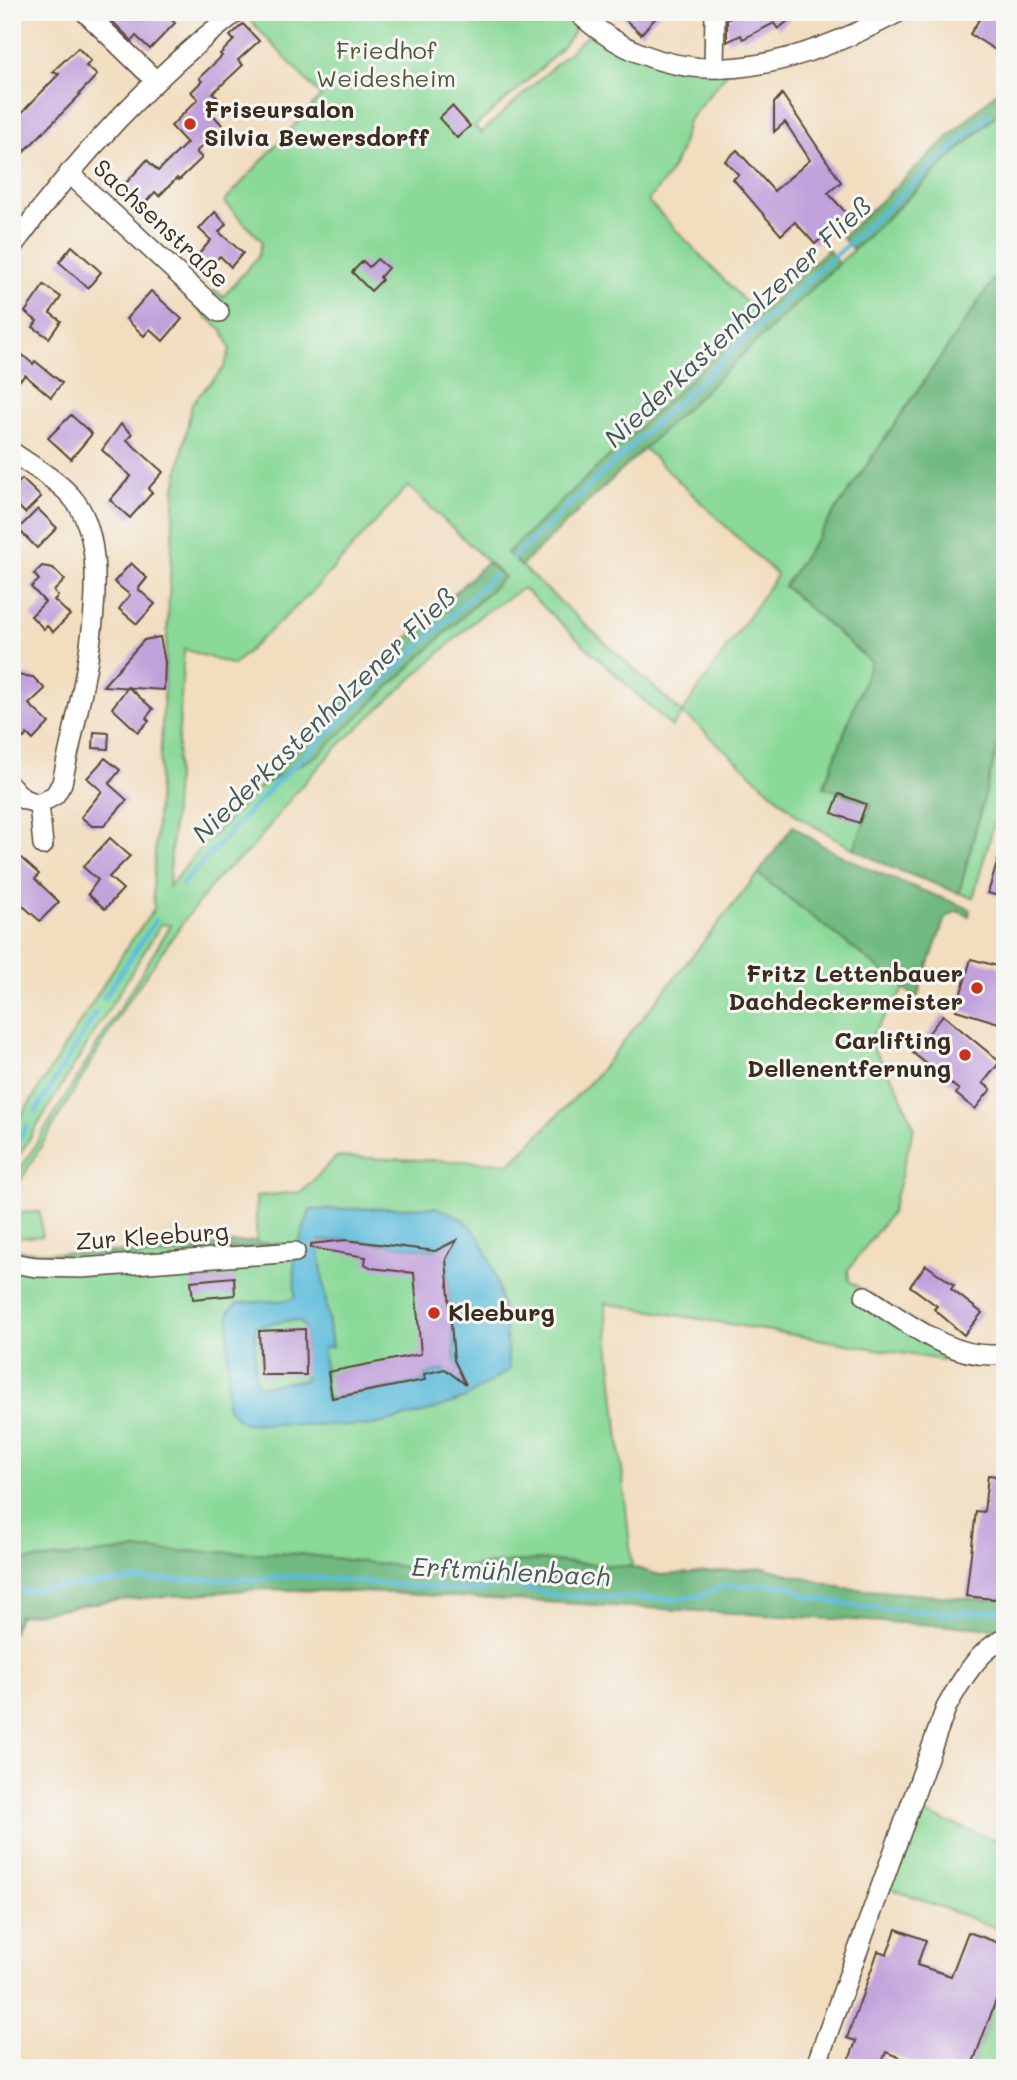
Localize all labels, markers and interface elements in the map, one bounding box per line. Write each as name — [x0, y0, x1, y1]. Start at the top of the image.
park label: Friedhof Weidesheim — [316, 34, 456, 93]
place label: Friseursalon Silvia Bewersdorff — [204, 93, 430, 152]
marker: Friseursalon Silvia Bewersdorff — [182, 116, 198, 132]
street label: Sachsenstraße — [87, 152, 237, 294]
water label: Niederkastenholzener Fließ — [596, 188, 878, 454]
water label: Niederkastenholzener Fließ — [184, 579, 462, 849]
place label: Fritz Lettenbauer Dachdeckermeister — [728, 957, 963, 1016]
marker: Fritz Lettenbauer Dachdeckermeister — [969, 980, 985, 996]
place label: Carlifting Dellenentfernung — [747, 1024, 951, 1083]
marker: Carlifting Dellenentfernung — [957, 1047, 973, 1063]
street label: Zur Kleeburg — [74, 1215, 230, 1256]
place label: Kleeburg — [448, 1296, 555, 1327]
marker: Kleeburg — [426, 1305, 442, 1321]
water label: Erftmühlenbach — [411, 1549, 611, 1593]

